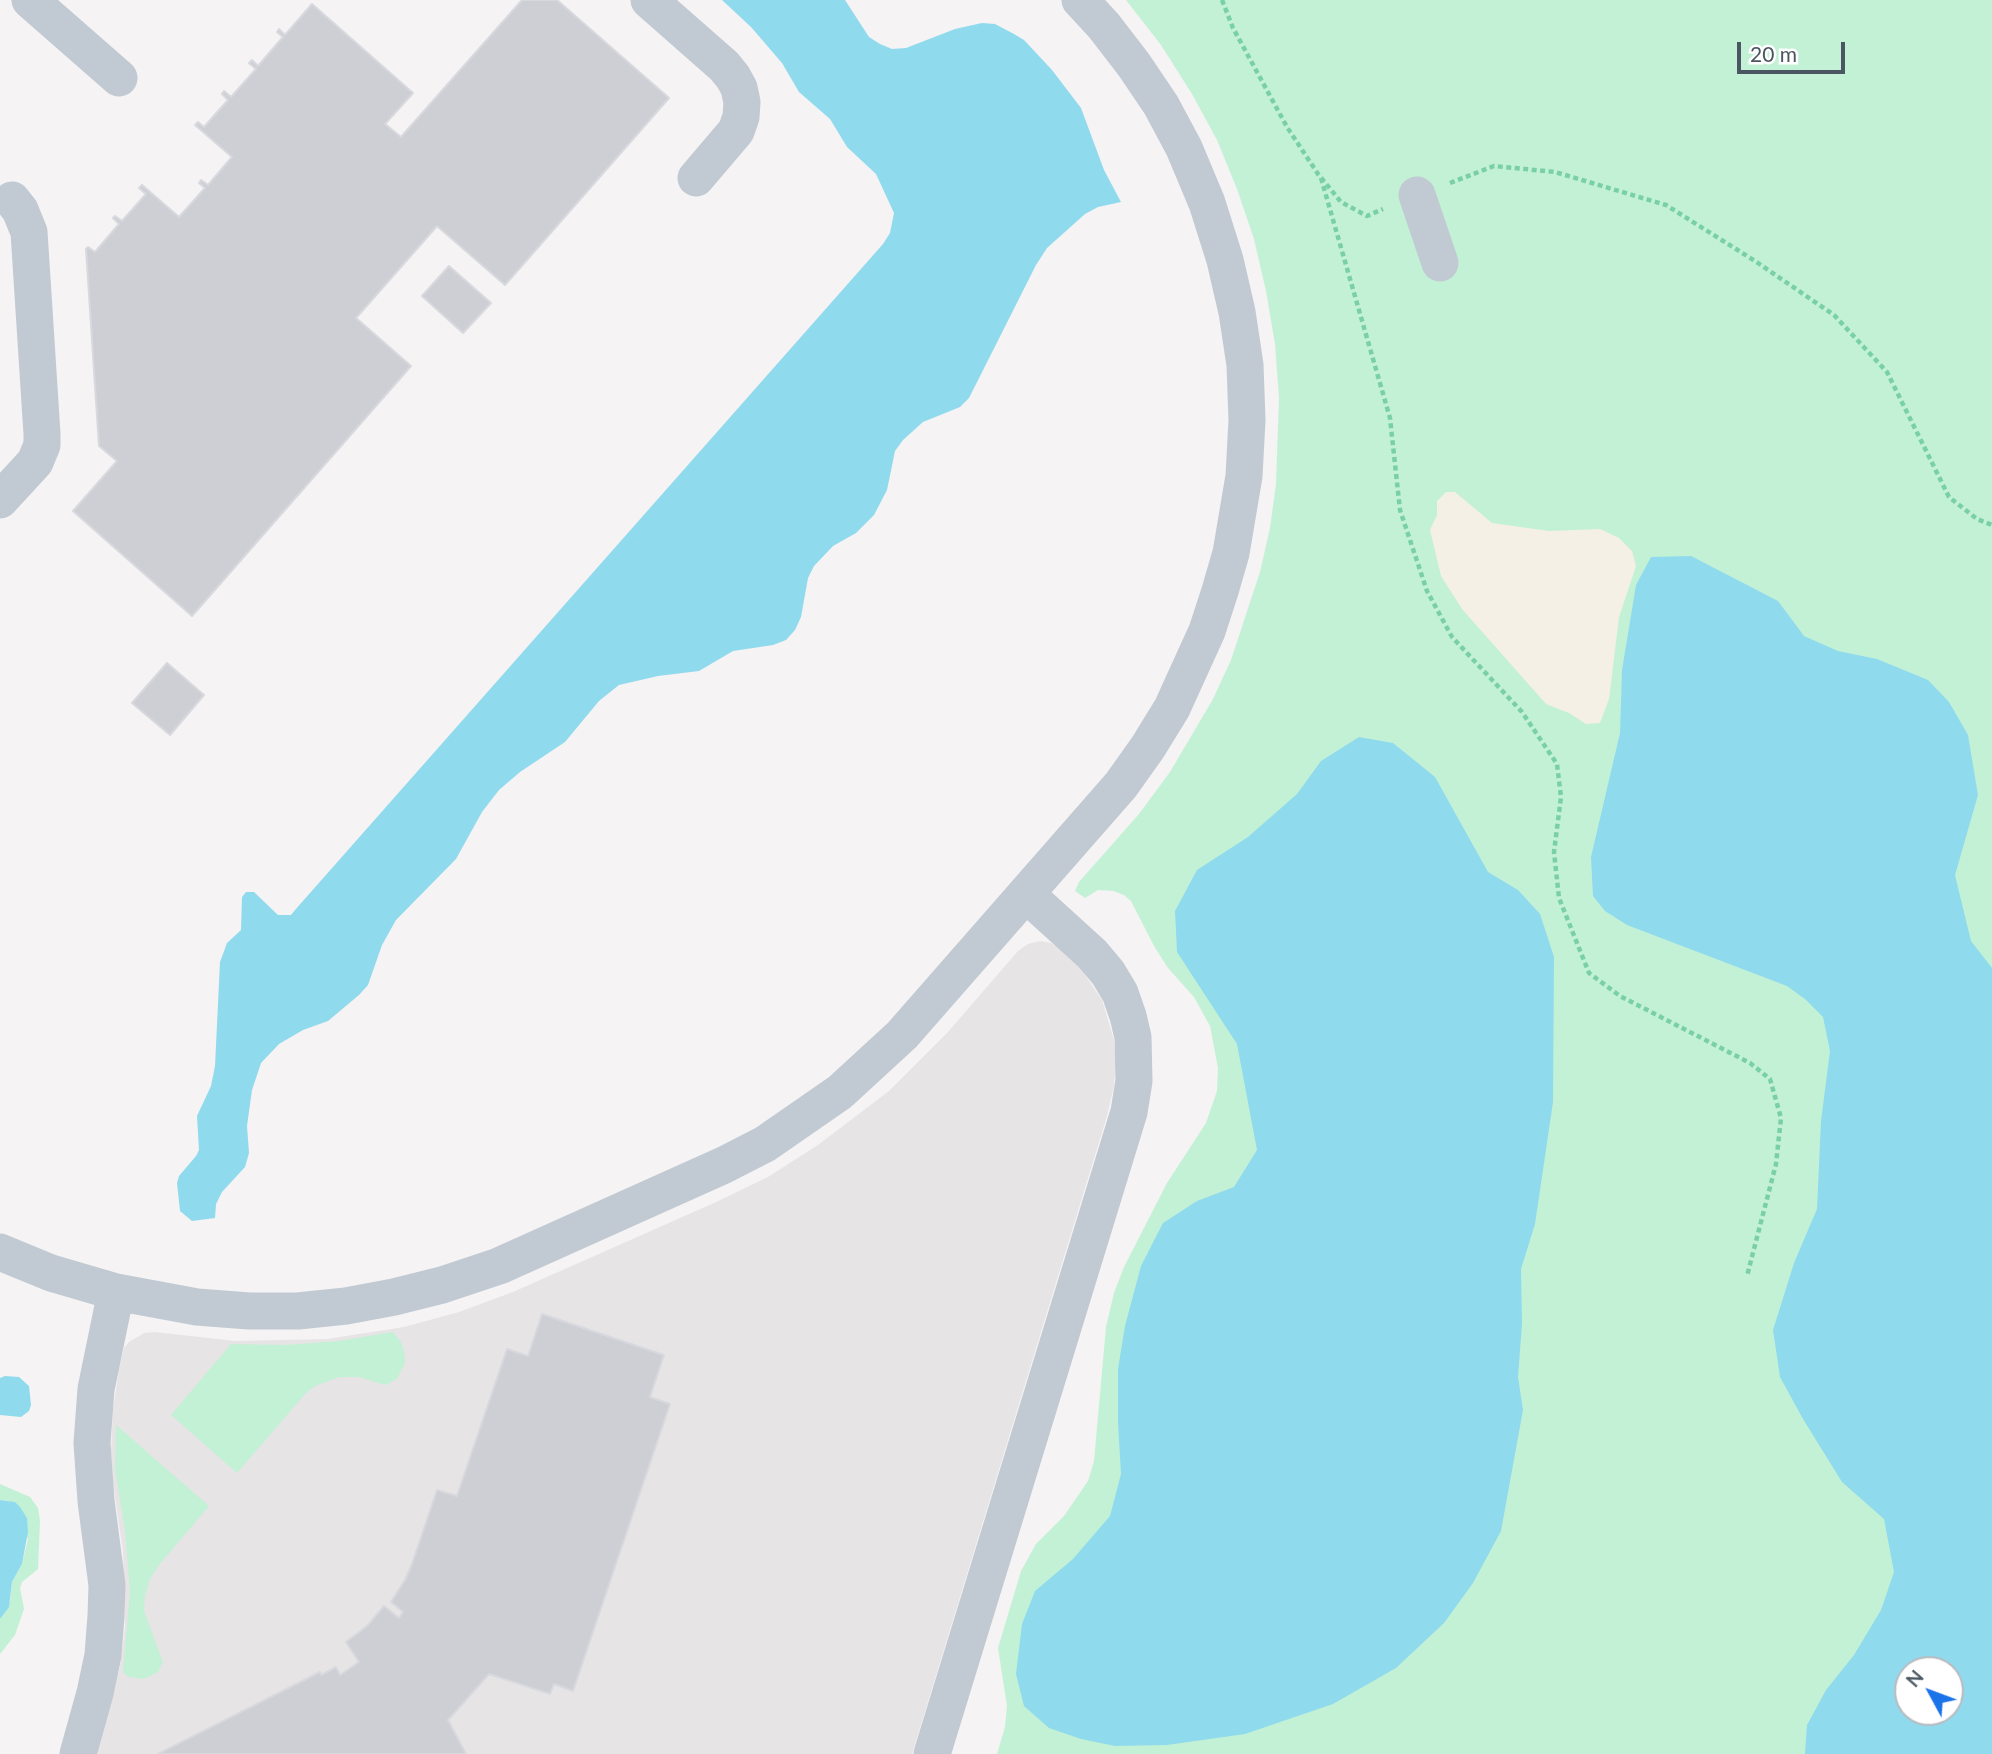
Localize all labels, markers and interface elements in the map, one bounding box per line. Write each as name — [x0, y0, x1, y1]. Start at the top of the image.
scale bar — [1740, 28, 1848, 72]
text: 20 m — [1750, 41, 1797, 66]
north arrow — [1894, 1656, 1964, 1726]
text: N — [1901, 1665, 1928, 1691]

